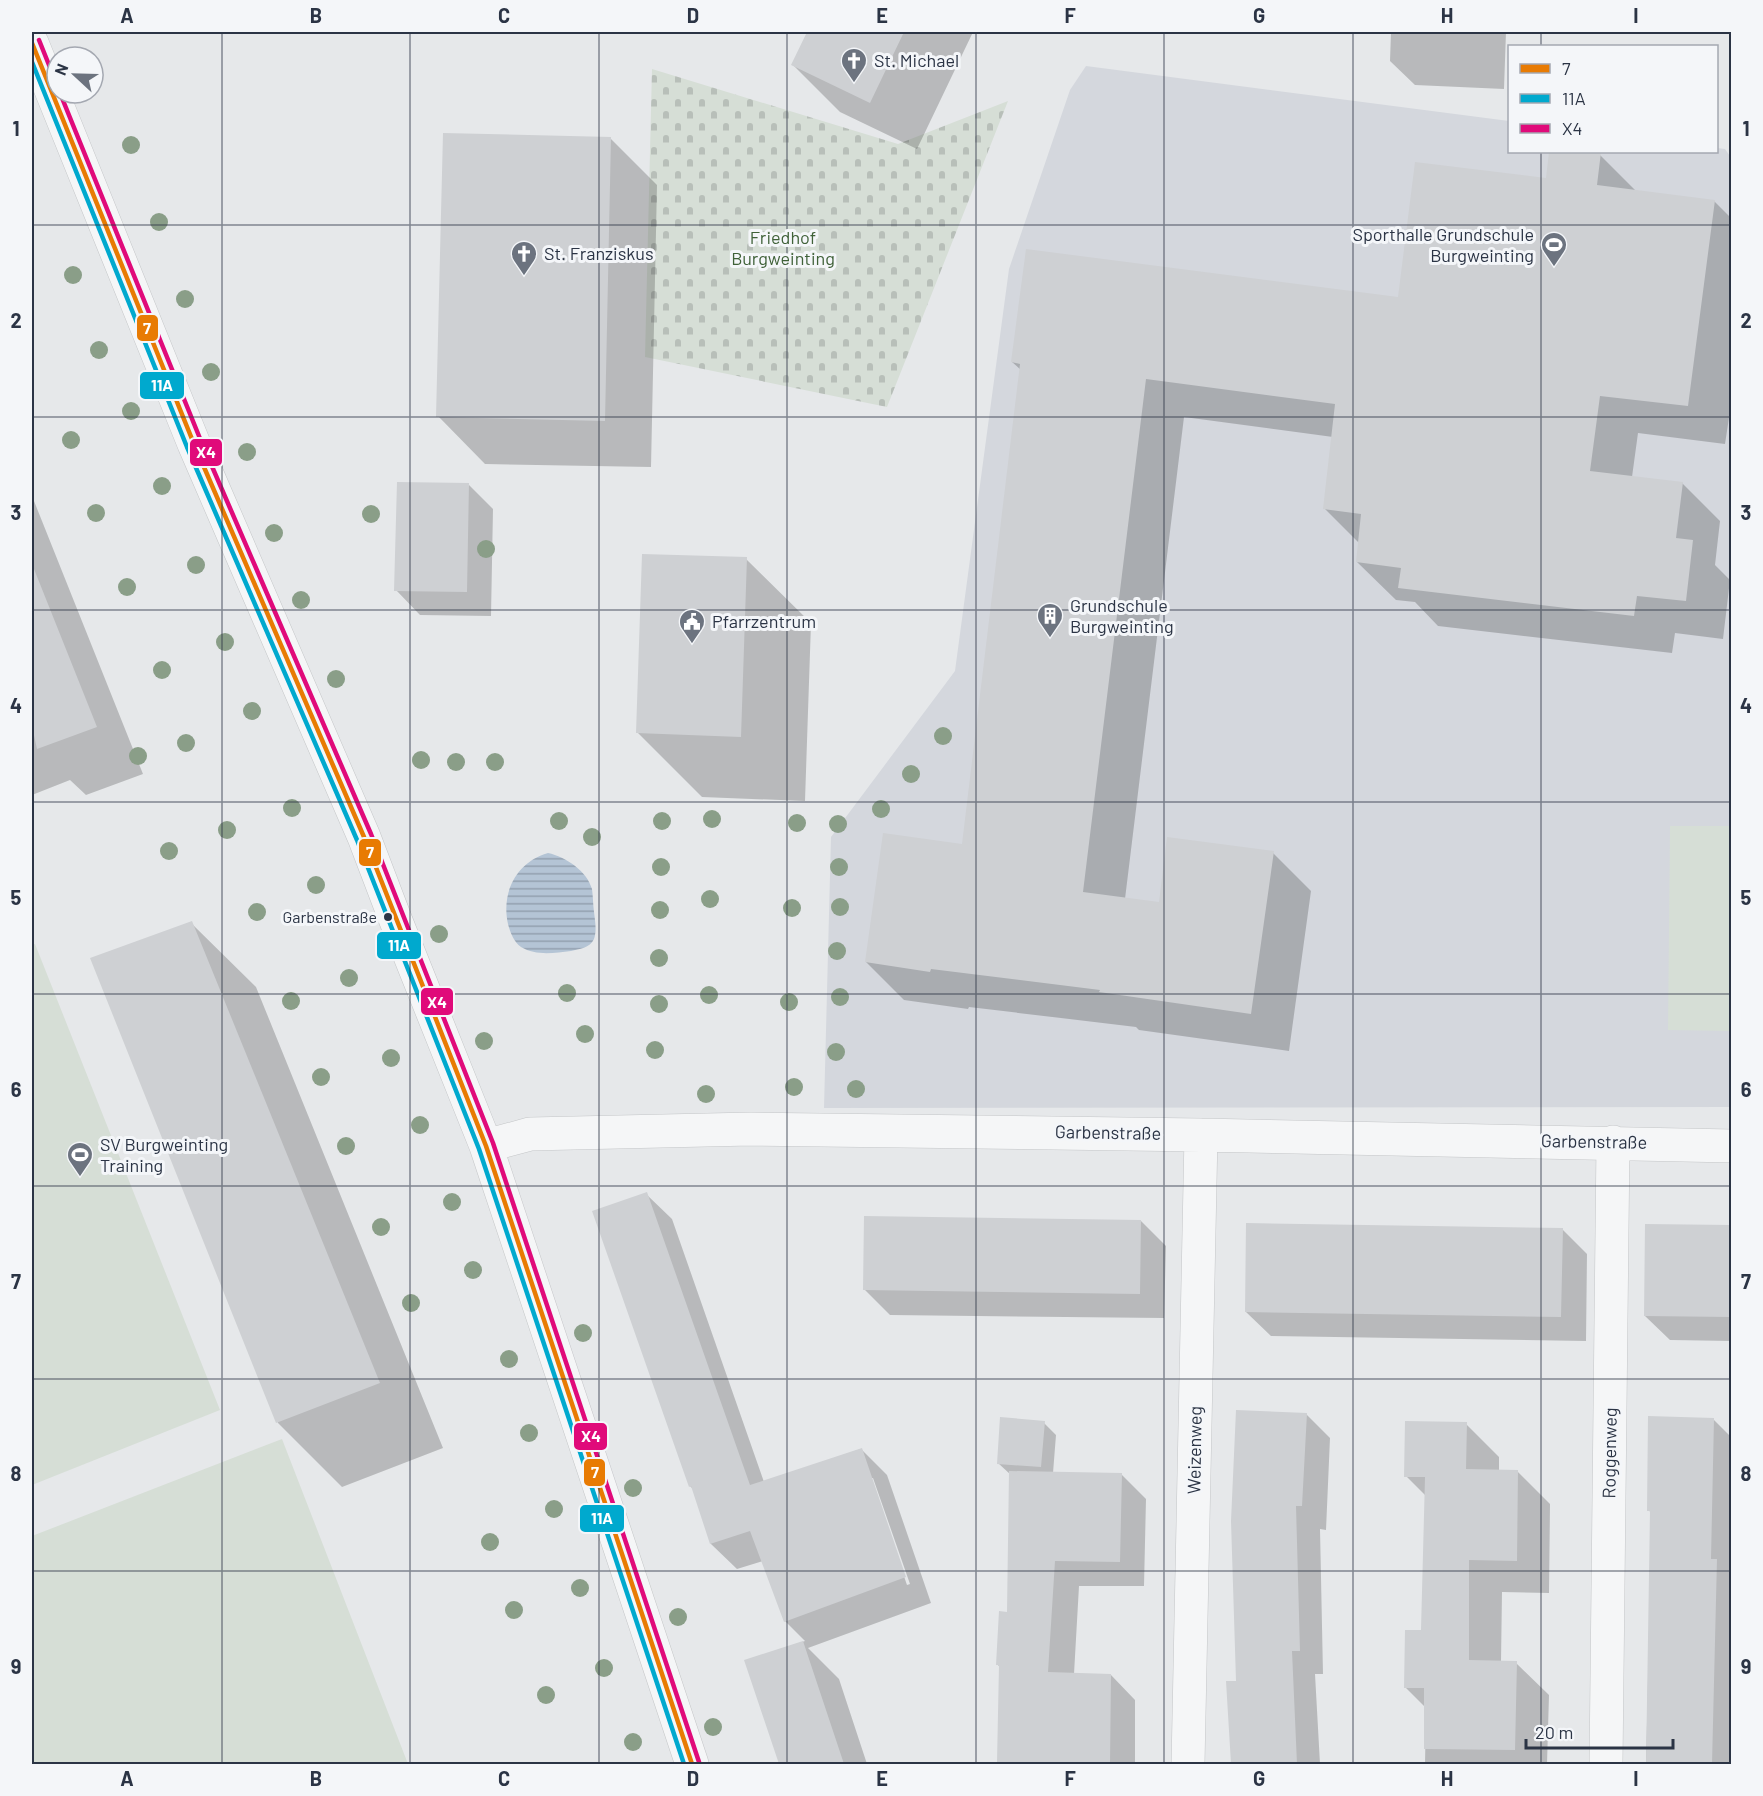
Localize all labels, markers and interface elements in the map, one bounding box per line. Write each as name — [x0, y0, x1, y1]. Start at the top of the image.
text: A — [120, 3, 134, 27]
text: B — [310, 3, 322, 27]
text: C — [498, 3, 510, 27]
text: D — [687, 3, 699, 27]
text: E — [876, 3, 888, 27]
text: F — [1064, 3, 1076, 27]
text: G — [1253, 3, 1265, 27]
text: H — [1441, 3, 1453, 27]
text: I — [1633, 3, 1639, 27]
north arrow — [45, 45, 105, 105]
legend — [1508, 45, 1718, 153]
church icon: St. Michael — [839, 46, 869, 84]
place label: St. Michael — [874, 49, 959, 71]
text: 7 — [1562, 57, 1571, 79]
text: N — [50, 61, 71, 78]
text: 11A — [1562, 87, 1586, 109]
text: 1 — [12, 116, 20, 140]
text: 1 — [1742, 116, 1750, 140]
text: X4 — [1562, 117, 1583, 139]
place label: Sporthalle Grundschule Burgweinting — [1352, 223, 1534, 266]
park label: Friedhof Burgweinting — [731, 226, 835, 269]
sports icon: Sporthalle Grundschule Burgweinting — [1539, 230, 1569, 268]
church icon: St. Franziskus — [509, 239, 539, 277]
place label: St. Franziskus — [544, 242, 654, 264]
text: 2 — [10, 308, 22, 332]
text: 2 — [1740, 308, 1752, 332]
line badge: 7 — [136, 314, 159, 342]
text: 7 — [143, 318, 151, 337]
line badge: 11A — [139, 371, 185, 400]
text: 11A — [151, 375, 173, 394]
line badge: X4 — [189, 438, 223, 467]
text: X4 — [196, 442, 216, 461]
text: 3 — [11, 500, 21, 524]
text: 3 — [1741, 500, 1751, 524]
place label: Grundschule Burgweinting — [1070, 594, 1174, 637]
building icon: Grundschule Burgweinting — [1035, 601, 1065, 639]
public building icon: Pfarrzentrum — [677, 607, 707, 645]
place label: Pfarrzentrum — [712, 610, 816, 632]
text: 4 — [10, 693, 22, 717]
text: 4 — [1740, 693, 1752, 717]
line badge: 7 — [358, 838, 382, 867]
text: 7 — [366, 842, 374, 861]
text: 5 — [11, 885, 22, 909]
text: 5 — [1741, 885, 1752, 909]
place label: Garbenstraße — [283, 907, 377, 926]
marker: Garbenstraße — [382, 911, 394, 923]
line badge: 11A — [376, 931, 422, 960]
text: 11A — [388, 935, 410, 954]
line badge: X4 — [420, 987, 454, 1016]
text: X4 — [427, 992, 447, 1011]
text: 6 — [11, 1077, 22, 1101]
text: 6 — [1741, 1077, 1752, 1101]
street label: Garbenstraße — [1055, 1120, 1161, 1144]
street label: Garbenstraße — [1541, 1129, 1647, 1153]
place label: SV Burgweinting Training — [100, 1133, 228, 1176]
sports icon: SV Burgweinting Training — [65, 1140, 95, 1178]
text: 7 — [11, 1269, 21, 1293]
text: 7 — [1741, 1269, 1751, 1293]
street label: Weizenweg — [1182, 1406, 1206, 1494]
street label: Roggenweg — [1597, 1407, 1621, 1499]
line badge: X4 — [573, 1422, 608, 1451]
text: X4 — [581, 1426, 601, 1445]
line badge: 7 — [583, 1458, 606, 1487]
text: 8 — [11, 1461, 22, 1485]
text: 8 — [1741, 1461, 1752, 1485]
text: 7 — [591, 1462, 599, 1481]
line badge: 11A — [579, 1504, 625, 1533]
text: 11A — [591, 1508, 613, 1527]
text: 9 — [11, 1654, 21, 1678]
text: 9 — [1741, 1654, 1751, 1678]
scale bar — [1526, 1712, 1673, 1750]
text: 20 m — [1535, 1721, 1573, 1743]
text: A — [120, 1766, 134, 1790]
text: B — [310, 1766, 322, 1790]
text: C — [498, 1766, 510, 1790]
text: D — [687, 1766, 699, 1790]
text: E — [876, 1766, 888, 1790]
text: F — [1064, 1766, 1076, 1790]
text: G — [1253, 1766, 1265, 1790]
text: H — [1441, 1766, 1453, 1790]
text: I — [1633, 1766, 1639, 1790]

